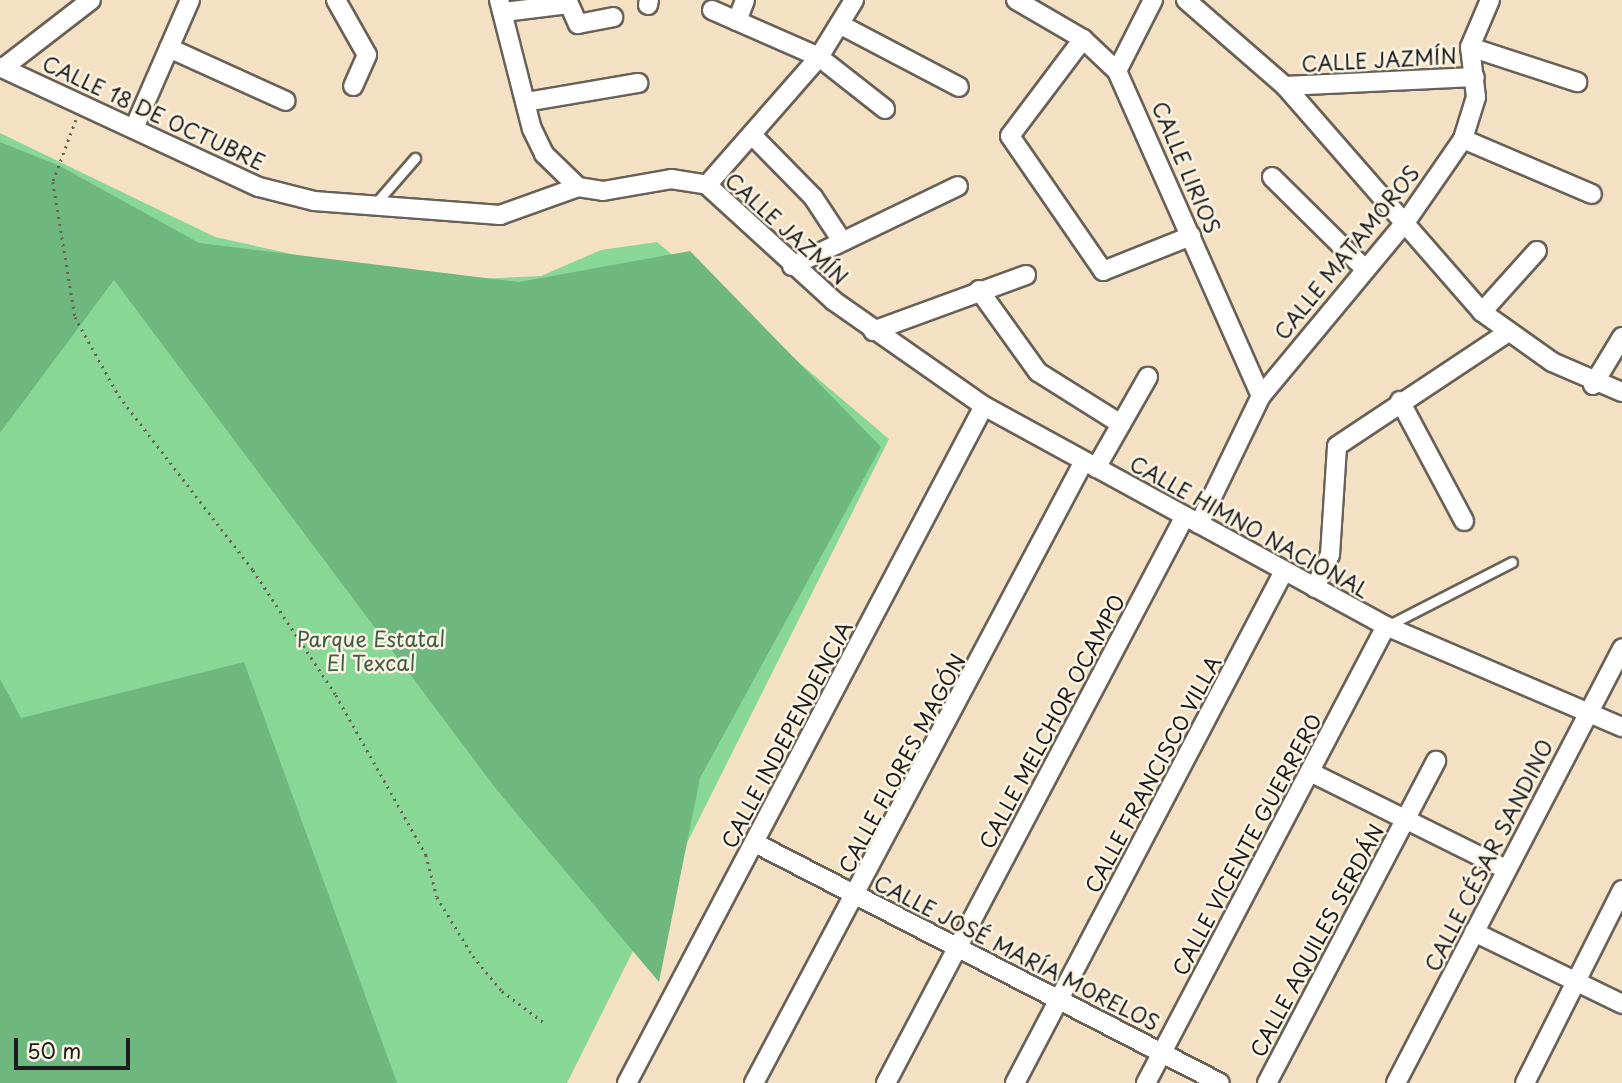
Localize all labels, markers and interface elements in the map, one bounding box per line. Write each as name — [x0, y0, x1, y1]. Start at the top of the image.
street label: CALLE JAZMÍN — [1299, 42, 1459, 76]
street label: CALLE 18 DE OCTUBRE — [37, 49, 271, 175]
street label: CALLE LIRIOS — [1147, 96, 1227, 238]
street label: CALLE MATAMOROS — [1267, 159, 1425, 345]
street label: CALLE JAZMÍN — [719, 165, 855, 291]
street label: CALLE HIMNO NACIONAL — [1125, 449, 1375, 603]
street label: CALLE MELCHOR OCAMPO — [973, 589, 1129, 853]
street label: CALLE INDEPENDENCIA — [715, 615, 857, 853]
park label: Parque Estatal El Texcal — [296, 625, 446, 675]
street label: CALLE FLORES MAGÓN — [831, 647, 971, 879]
street label: CALLE FRANCISCO VILLA — [1078, 650, 1226, 898]
street label: CALLE VICENTE GUERRERO — [1165, 707, 1327, 981]
street label: CALLE CÉSAR SANDINO — [1418, 734, 1558, 976]
street label: CALLE AQUILES SERDÁN — [1243, 817, 1389, 1063]
street label: CALLE JOSÉ MARÍA MORELOS — [867, 867, 1167, 1037]
scale bar — [18, 1024, 133, 1068]
text: 50 m — [27, 1034, 81, 1066]

